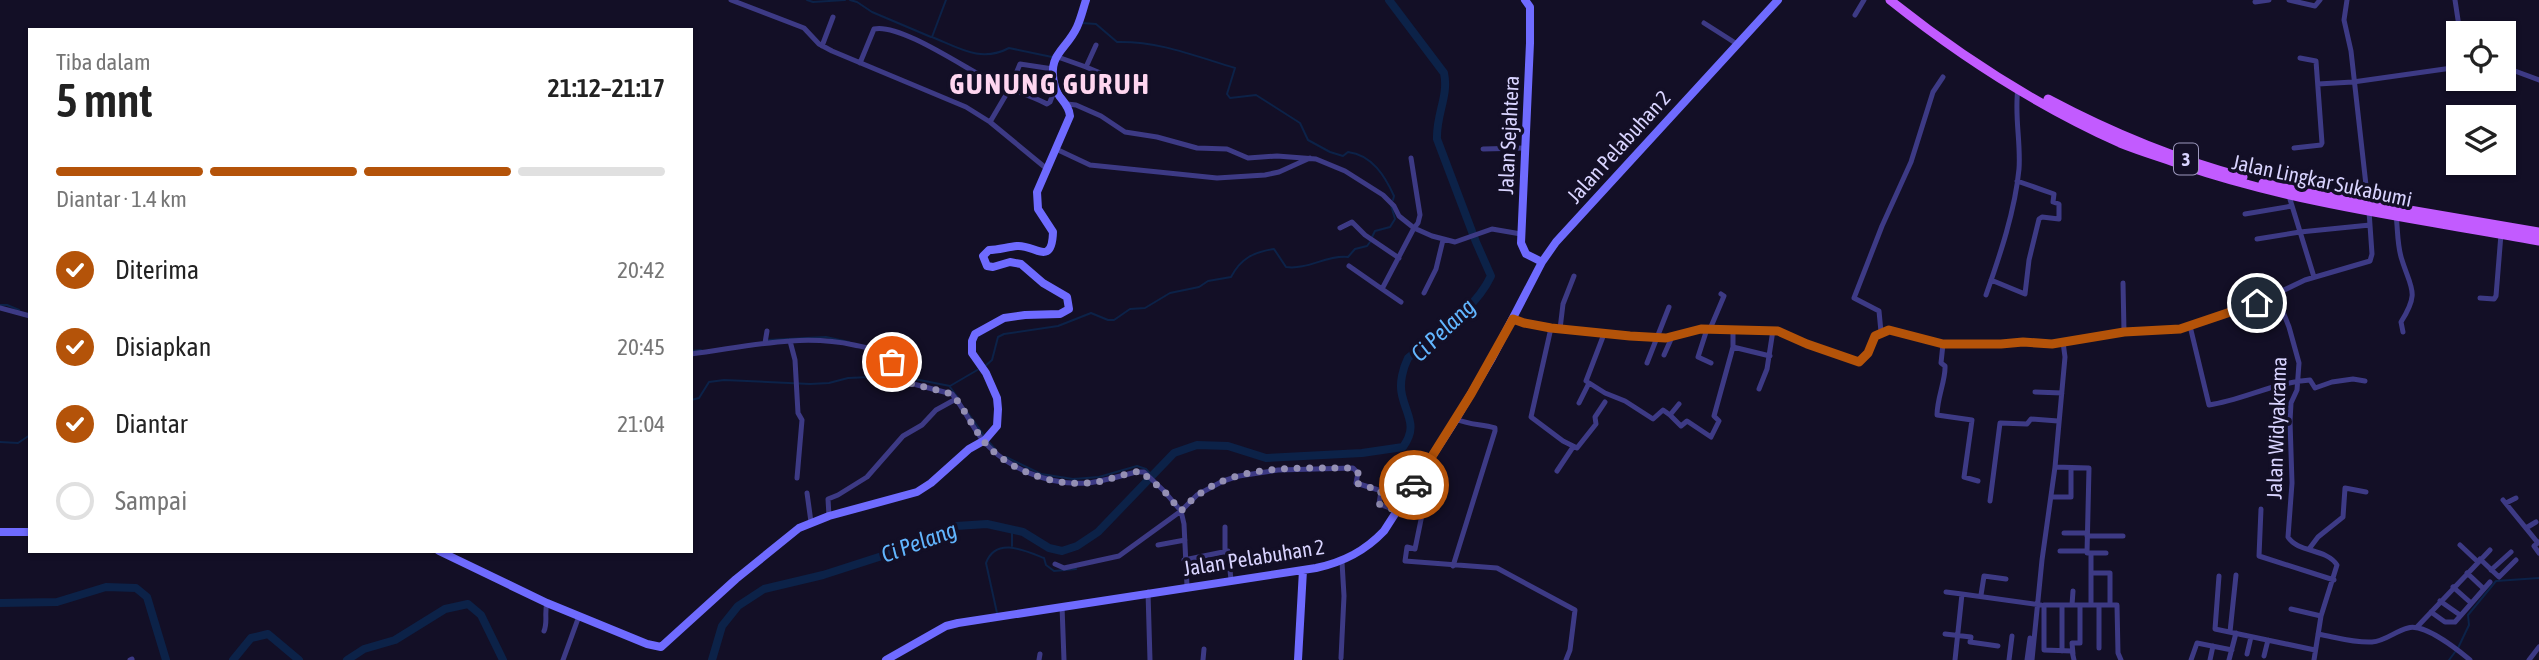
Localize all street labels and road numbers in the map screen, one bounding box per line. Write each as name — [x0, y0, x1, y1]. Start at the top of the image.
street label: Jalan Sejahtera — [1493, 75, 1523, 195]
street label: Jalan Pelabuhan 2 — [1562, 85, 1675, 207]
road number: 3 — [2174, 144, 2198, 174]
street label: Jalan Lingkar Sukabumi — [2230, 149, 2414, 211]
street label: Jalan Widyakrama — [2262, 356, 2290, 500]
street label: Jalan Pelabuhan 2 — [1181, 534, 1326, 580]

